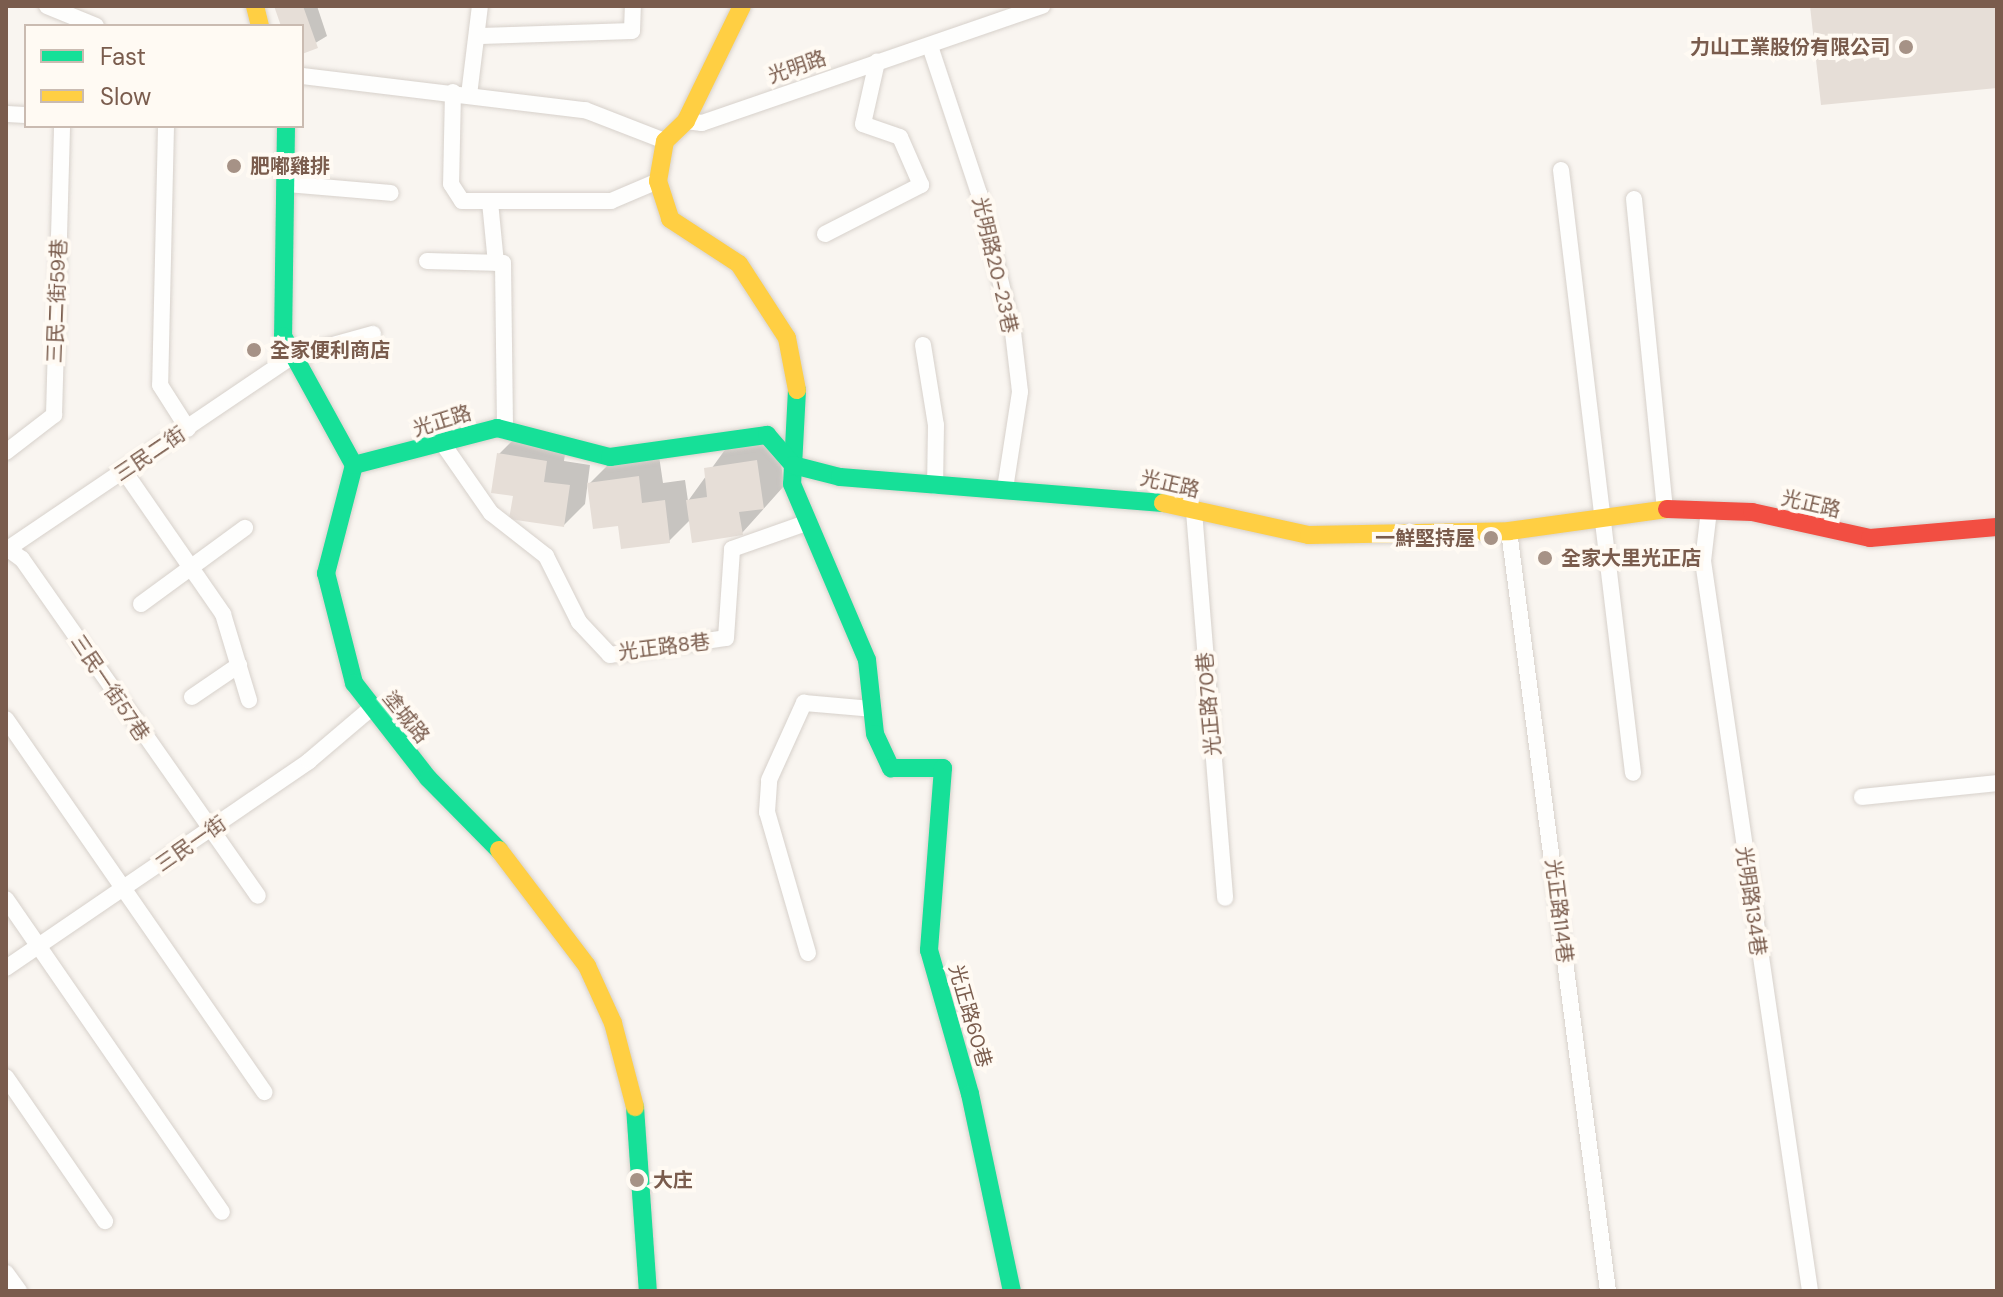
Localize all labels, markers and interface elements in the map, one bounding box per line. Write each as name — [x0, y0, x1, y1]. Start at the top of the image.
legend — [24, 24, 304, 128]
place label: 力山工業股份有限公司 — [1690, 35, 1890, 59]
marker: 力山工業股份有限公司 — [1897, 38, 1915, 56]
text: Fast — [100, 41, 146, 72]
street label: 光明路 — [765, 46, 829, 88]
text: Slow — [100, 81, 151, 112]
place label: 肥嘟雞排 — [250, 154, 330, 178]
marker: 肥嘟雞排 — [225, 157, 243, 175]
street label: 光明路20-23巷 — [968, 195, 1022, 335]
street label: 三民二街59巷 — [43, 239, 71, 363]
place label: 全家便利商店 — [270, 338, 390, 362]
marker: 全家便利商店 — [245, 341, 263, 359]
street label: 光正路 — [410, 401, 474, 441]
street label: 三民二街 — [110, 422, 190, 486]
street label: 光正路 — [1138, 466, 1202, 502]
street label: 光正路 — [1779, 486, 1843, 522]
place label: 一鮮堅持屋 — [1375, 526, 1475, 550]
marker: 一鮮堅持屋 — [1482, 529, 1500, 547]
place label: 全家大里光正店 — [1561, 546, 1701, 570]
marker: 全家大里光正店 — [1536, 549, 1554, 567]
street label: 光正路8巷 — [617, 629, 711, 665]
street label: 三民一街57巷 — [66, 630, 154, 746]
street label: 光正路70巷 — [1193, 651, 1225, 757]
street label: 塗城路 — [378, 686, 434, 748]
street label: 三民一街 — [151, 811, 231, 877]
street label: 光明路134巷 — [1731, 845, 1771, 957]
street label: 光正路114巷 — [1541, 858, 1577, 964]
street label: 光正路60巷 — [944, 962, 996, 1070]
place label: 大庄 — [653, 1168, 693, 1192]
marker: 大庄 — [628, 1171, 646, 1189]

